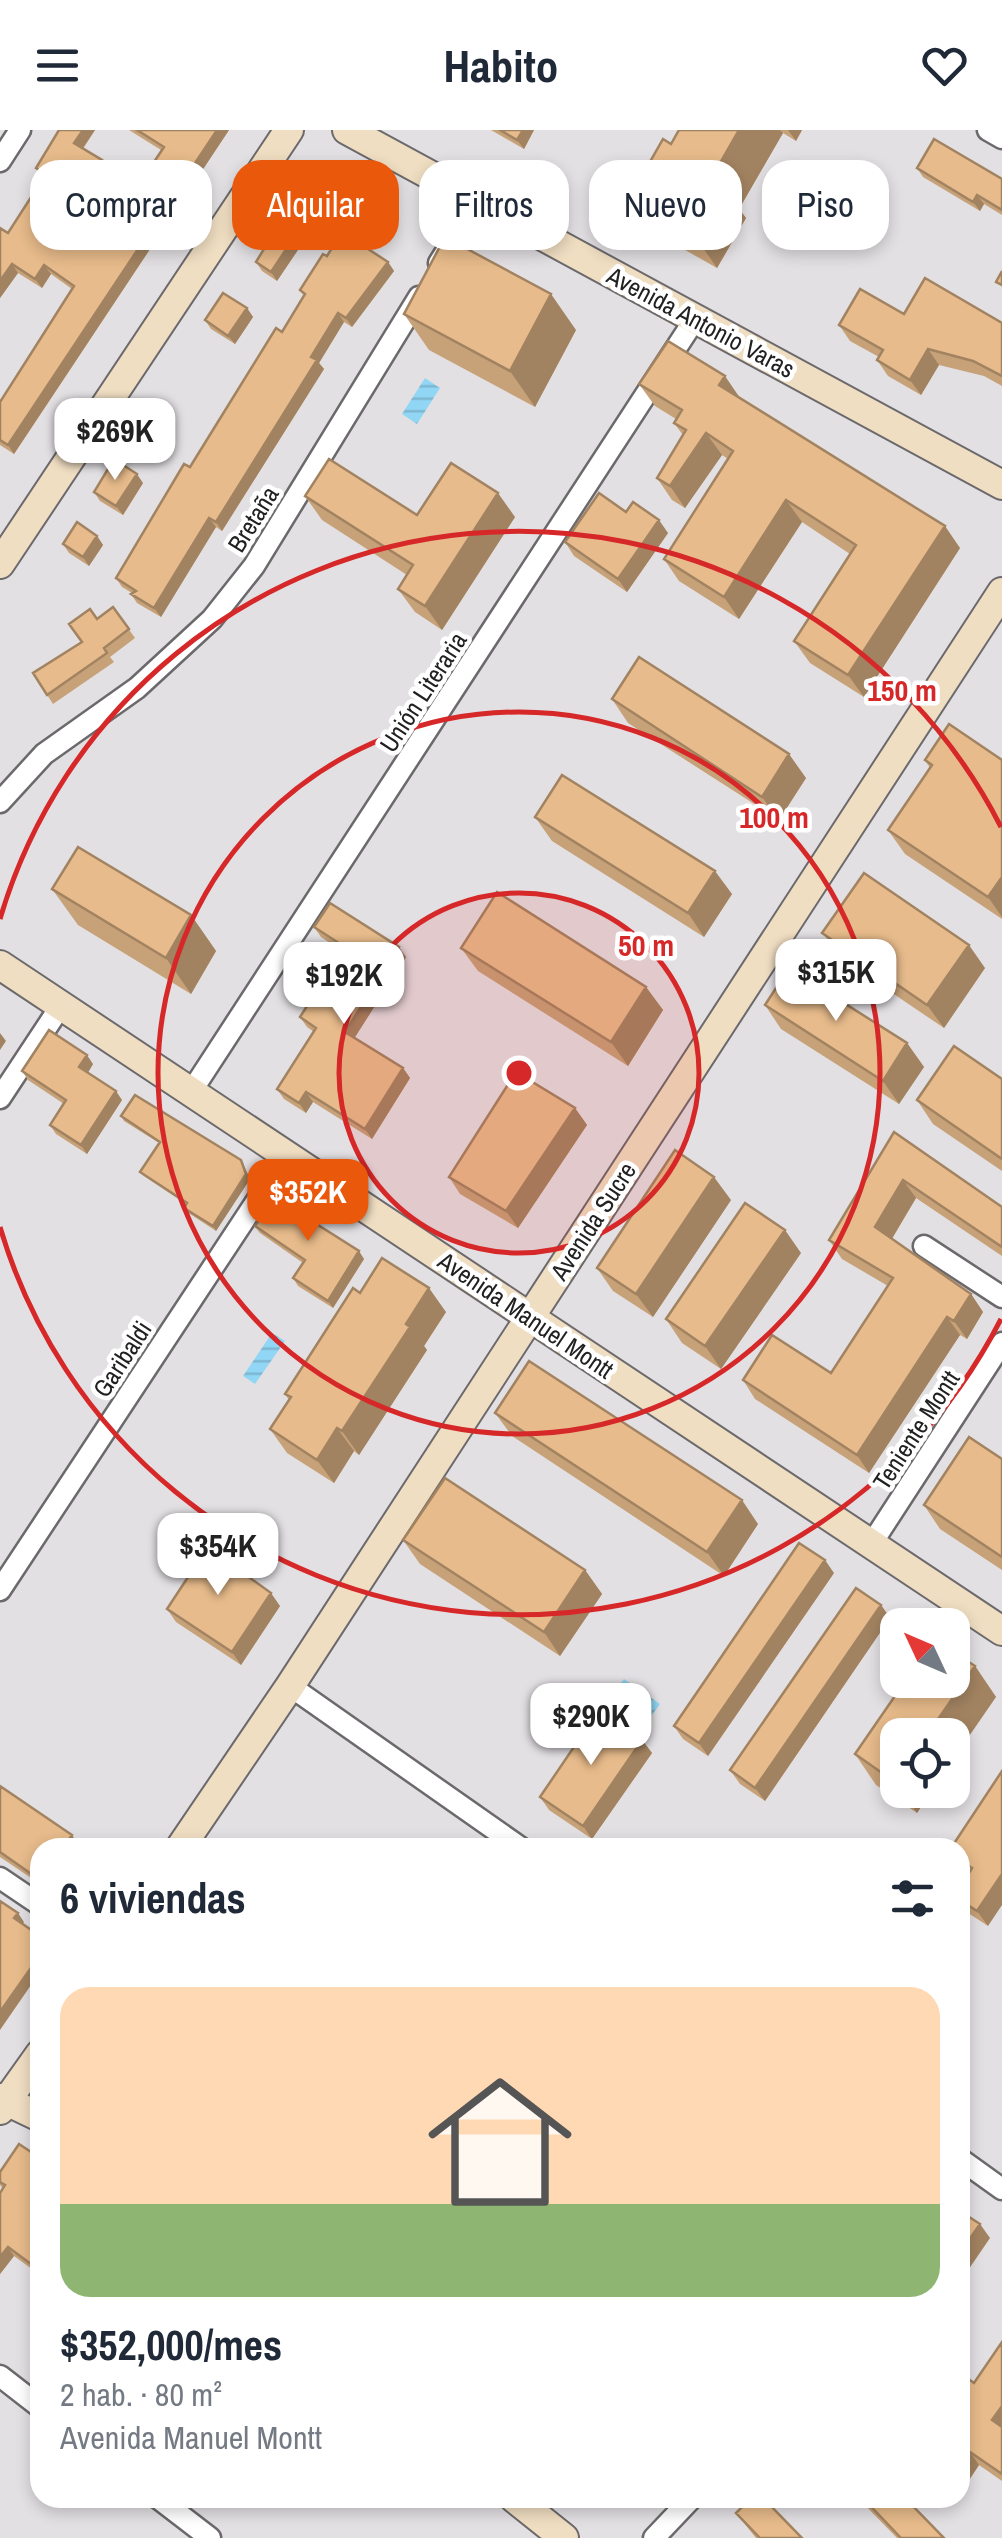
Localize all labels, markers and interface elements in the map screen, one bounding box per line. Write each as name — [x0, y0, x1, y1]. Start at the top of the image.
text: Habito — [444, 35, 558, 96]
icon: menu — [30, 38, 85, 93]
icon: heart — [917, 38, 972, 93]
chip: Comprar — [30, 160, 212, 250]
chip: Alquilar — [232, 160, 399, 250]
chip: Filtros — [419, 160, 569, 250]
chip: Nuevo — [589, 160, 742, 250]
chip: Piso — [762, 160, 889, 250]
street label: Avenida Antonio Varas — [600, 258, 801, 386]
pin: $269K — [45, 398, 185, 483]
text: $269K — [76, 409, 154, 452]
street label: Bretaña — [220, 479, 287, 558]
street label: Unión Literaria — [371, 625, 475, 759]
text: 150 m — [867, 670, 937, 710]
text: 100 m — [739, 797, 809, 837]
text: 50 m — [618, 925, 674, 965]
pin: $315K — [766, 939, 906, 1024]
pin: $192K — [274, 942, 414, 1027]
text: $315K — [797, 950, 875, 993]
text: $192K — [305, 953, 383, 996]
centre of rings — [501, 1055, 537, 1091]
street label: Avenida Sucre — [542, 1155, 644, 1287]
pin: $352K — [238, 1159, 378, 1244]
text: $352K — [269, 1170, 347, 1213]
street label: Avenida Manuel Montt — [431, 1243, 621, 1387]
street label: Garibaldi — [85, 1314, 159, 1404]
street label: Teniente Montt — [865, 1364, 967, 1496]
pin: $354K — [148, 1513, 288, 1598]
text: $354K — [179, 1524, 257, 1567]
north arrow — [880, 1608, 970, 1698]
map controls — [880, 1608, 970, 1808]
pin: $290K — [521, 1683, 661, 1768]
text: $290K — [552, 1694, 630, 1737]
button: locate — [880, 1718, 970, 1808]
text: 6 viviendas — [60, 1870, 246, 1926]
icon: filters — [885, 1871, 940, 1926]
icon: home — [410, 2052, 590, 2232]
text: $352,000/mes — [60, 2317, 282, 2373]
text: 2 hab. · 80 m² — [60, 2373, 222, 2416]
text: Avenida Manuel Montt — [60, 2416, 322, 2459]

